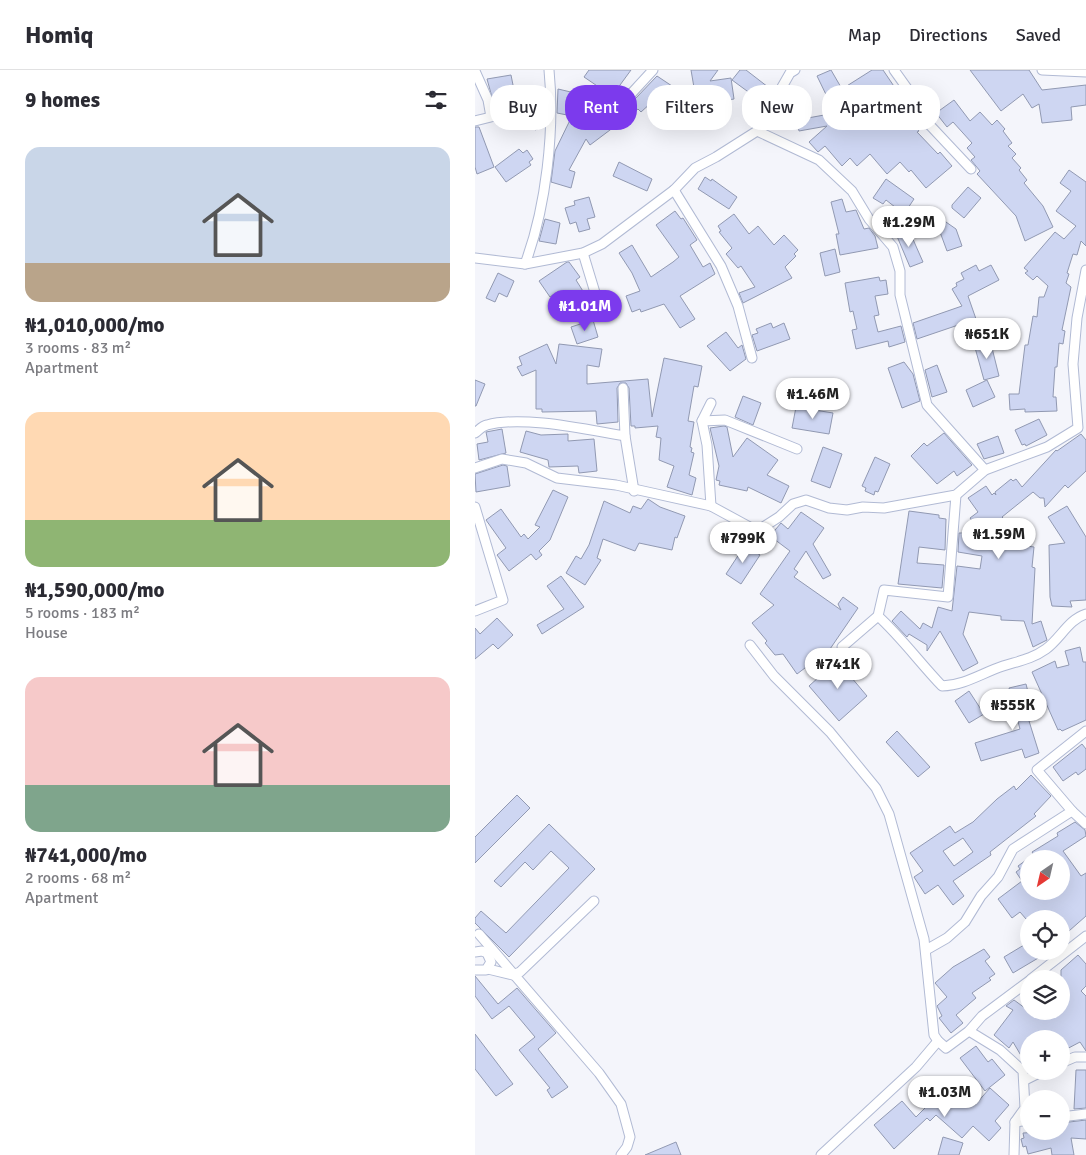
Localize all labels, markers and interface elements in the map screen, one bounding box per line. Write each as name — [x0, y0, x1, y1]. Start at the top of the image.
text: Homiq — [25, 20, 94, 50]
text: Map — [848, 24, 881, 46]
text: Directions — [909, 24, 988, 46]
text: Saved — [1016, 24, 1061, 46]
chip: Buy — [490, 85, 555, 130]
chip: Rent — [565, 85, 637, 130]
chip: Filters — [647, 85, 732, 130]
chip: New — [742, 85, 812, 130]
chip: Apartment — [822, 85, 940, 130]
icon: filters — [422, 86, 450, 114]
text: 9 homes — [25, 87, 100, 113]
icon: home — [193, 180, 283, 270]
pin: ₦1.29M — [868, 206, 950, 248]
text: ₦1.29M — [883, 212, 935, 232]
pin: ₦1.01M — [544, 290, 626, 332]
text: ₦1.01M — [559, 296, 611, 316]
text: ₦1,010,000/mo — [25, 312, 165, 338]
pin: ₦651K — [952, 318, 1022, 360]
text: ₦651K — [965, 324, 1009, 344]
text: 3 rooms · 83 m² — [25, 338, 131, 358]
text: Apartment — [25, 358, 98, 378]
pin: ₦1.46M — [772, 378, 854, 420]
text: ₦1.46M — [787, 384, 839, 404]
icon: home — [193, 445, 283, 535]
pin: ₦1.59M — [958, 518, 1040, 560]
pin: ₦799K — [708, 522, 778, 564]
text: ₦1.59M — [973, 524, 1025, 544]
text: ₦799K — [721, 528, 765, 548]
text: ₦1,590,000/mo — [25, 577, 165, 603]
text: 5 rooms · 183 m² — [25, 603, 140, 623]
text: House — [25, 623, 68, 643]
pin: ₦741K — [803, 648, 873, 690]
text: ₦741K — [816, 654, 860, 674]
pin: ₦555K — [978, 688, 1048, 731]
text: ₦555K — [991, 695, 1035, 715]
icon: home — [193, 710, 283, 800]
text: ₦741,000/mo — [25, 842, 147, 868]
north arrow — [1020, 850, 1070, 900]
map controls — [1020, 850, 1070, 1140]
text: 2 rooms · 68 m² — [25, 868, 131, 888]
text: Apartment — [25, 888, 98, 908]
button: locate — [1020, 910, 1070, 960]
button: layers — [1020, 970, 1070, 1020]
button: + — [1020, 1030, 1070, 1080]
pin: ₦1.03M — [904, 1076, 986, 1118]
text: ₦1.03M — [919, 1082, 971, 1102]
button: − — [1020, 1090, 1070, 1140]

